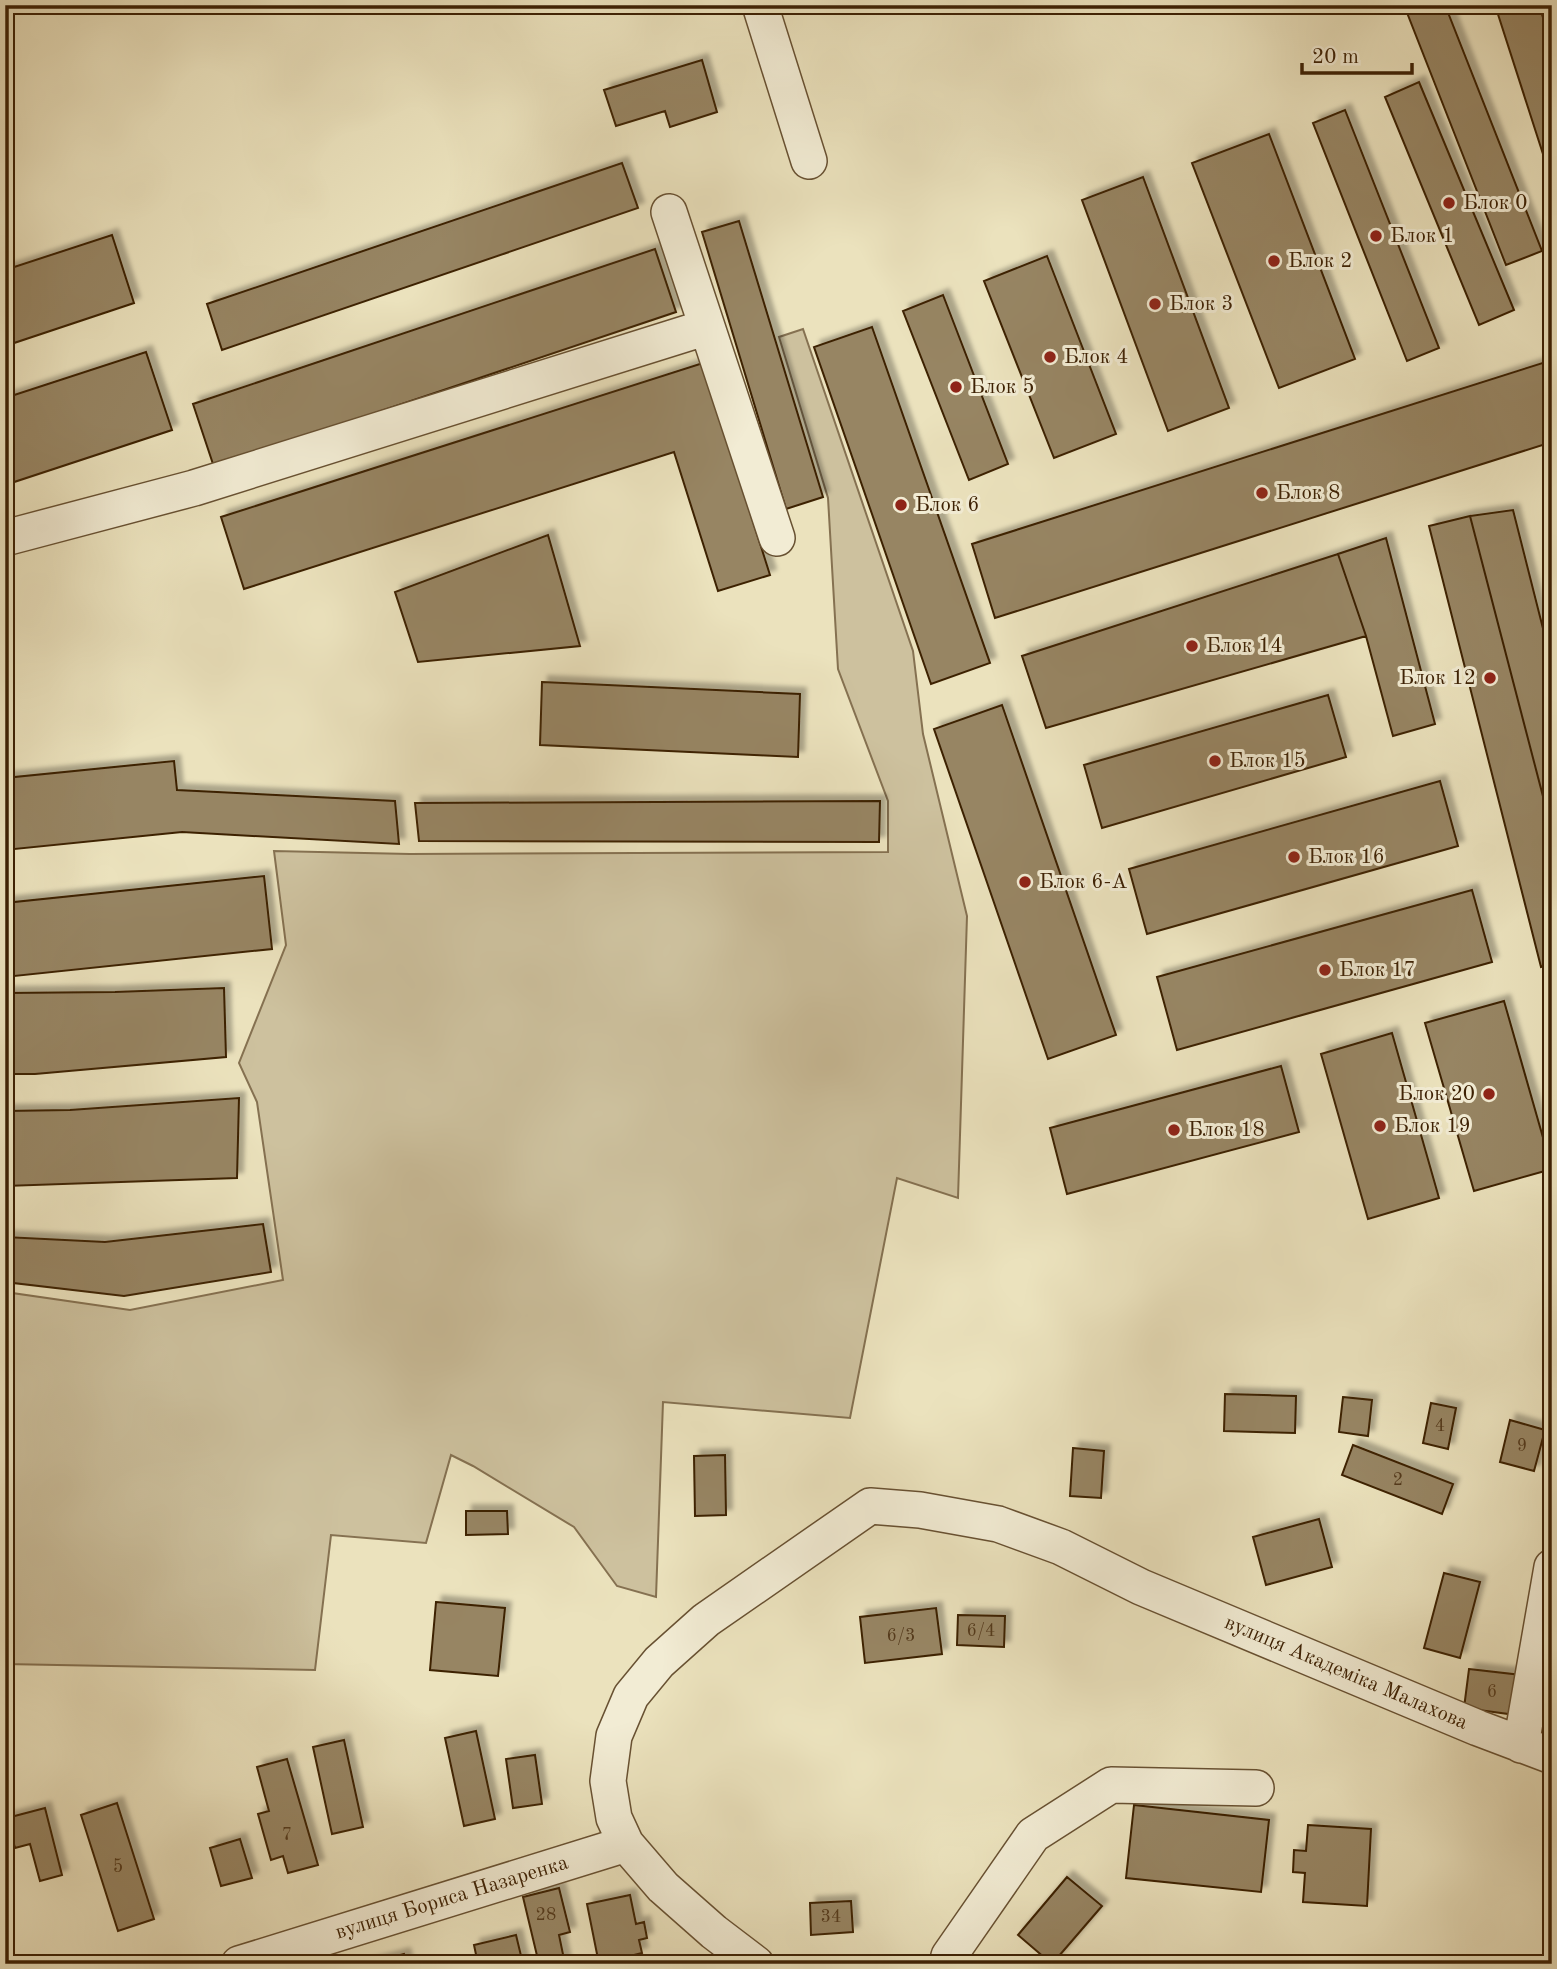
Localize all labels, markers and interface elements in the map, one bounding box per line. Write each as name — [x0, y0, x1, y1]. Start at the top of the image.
scale bar — [1302, 32, 1412, 76]
text: 20 m — [1312, 47, 1359, 68]
place label: Блок 0 — [1463, 193, 1527, 214]
marker: Блок 0 — [1441, 195, 1457, 211]
place label: Блок 1 — [1390, 226, 1454, 247]
marker: Блок 1 — [1368, 228, 1384, 244]
place label: Блок 2 — [1288, 251, 1352, 272]
marker: Блок 2 — [1266, 253, 1282, 269]
place label: Блок 3 — [1169, 294, 1233, 315]
marker: Блок 3 — [1147, 296, 1163, 312]
place label: Блок 4 — [1064, 347, 1128, 368]
marker: Блок 4 — [1042, 349, 1058, 365]
place label: Блок 5 — [970, 377, 1034, 398]
marker: Блок 5 — [948, 379, 964, 395]
place label: Блок 8 — [1276, 483, 1340, 504]
marker: Блок 8 — [1254, 485, 1270, 501]
place label: Блок 6 — [915, 495, 979, 516]
marker: Блок 6 — [893, 497, 909, 513]
place label: Блок 14 — [1206, 636, 1283, 657]
marker: Блок 14 — [1184, 638, 1200, 654]
place label: Блок 12 — [1399, 668, 1476, 689]
marker: Блок 12 — [1482, 670, 1498, 686]
place label: Блок 15 — [1229, 751, 1306, 772]
marker: Блок 15 — [1207, 753, 1223, 769]
place label: Блок 16 — [1308, 847, 1385, 868]
marker: Блок 16 — [1286, 849, 1302, 865]
place label: Блок 6-А — [1039, 872, 1127, 893]
marker: Блок 6-А — [1017, 874, 1033, 890]
place label: Блок 17 — [1339, 960, 1416, 981]
marker: Блок 17 — [1317, 962, 1333, 978]
place label: Блок 20 — [1398, 1084, 1475, 1105]
marker: Блок 20 — [1481, 1086, 1497, 1102]
place label: Блок 19 — [1394, 1116, 1471, 1137]
marker: Блок 19 — [1372, 1118, 1388, 1134]
place label: Блок 18 — [1188, 1120, 1265, 1141]
marker: Блок 18 — [1166, 1122, 1182, 1138]
house number: 4 — [1435, 1417, 1445, 1435]
house number: 9 — [1517, 1437, 1527, 1455]
house number: 2 — [1393, 1471, 1403, 1489]
street label: вулиця Академіка Малахова — [1221, 1612, 1471, 1734]
house number: 6/4 — [967, 1622, 995, 1640]
house number: 6/3 — [887, 1627, 915, 1645]
house number: 6 — [1487, 1683, 1497, 1701]
house number: 7 — [282, 1826, 292, 1844]
street label: вулиця Бориса Назаренка — [333, 1853, 571, 1943]
house number: 5 — [113, 1858, 123, 1876]
house number: 28 — [536, 1906, 556, 1924]
house number: 34 — [821, 1908, 841, 1926]

